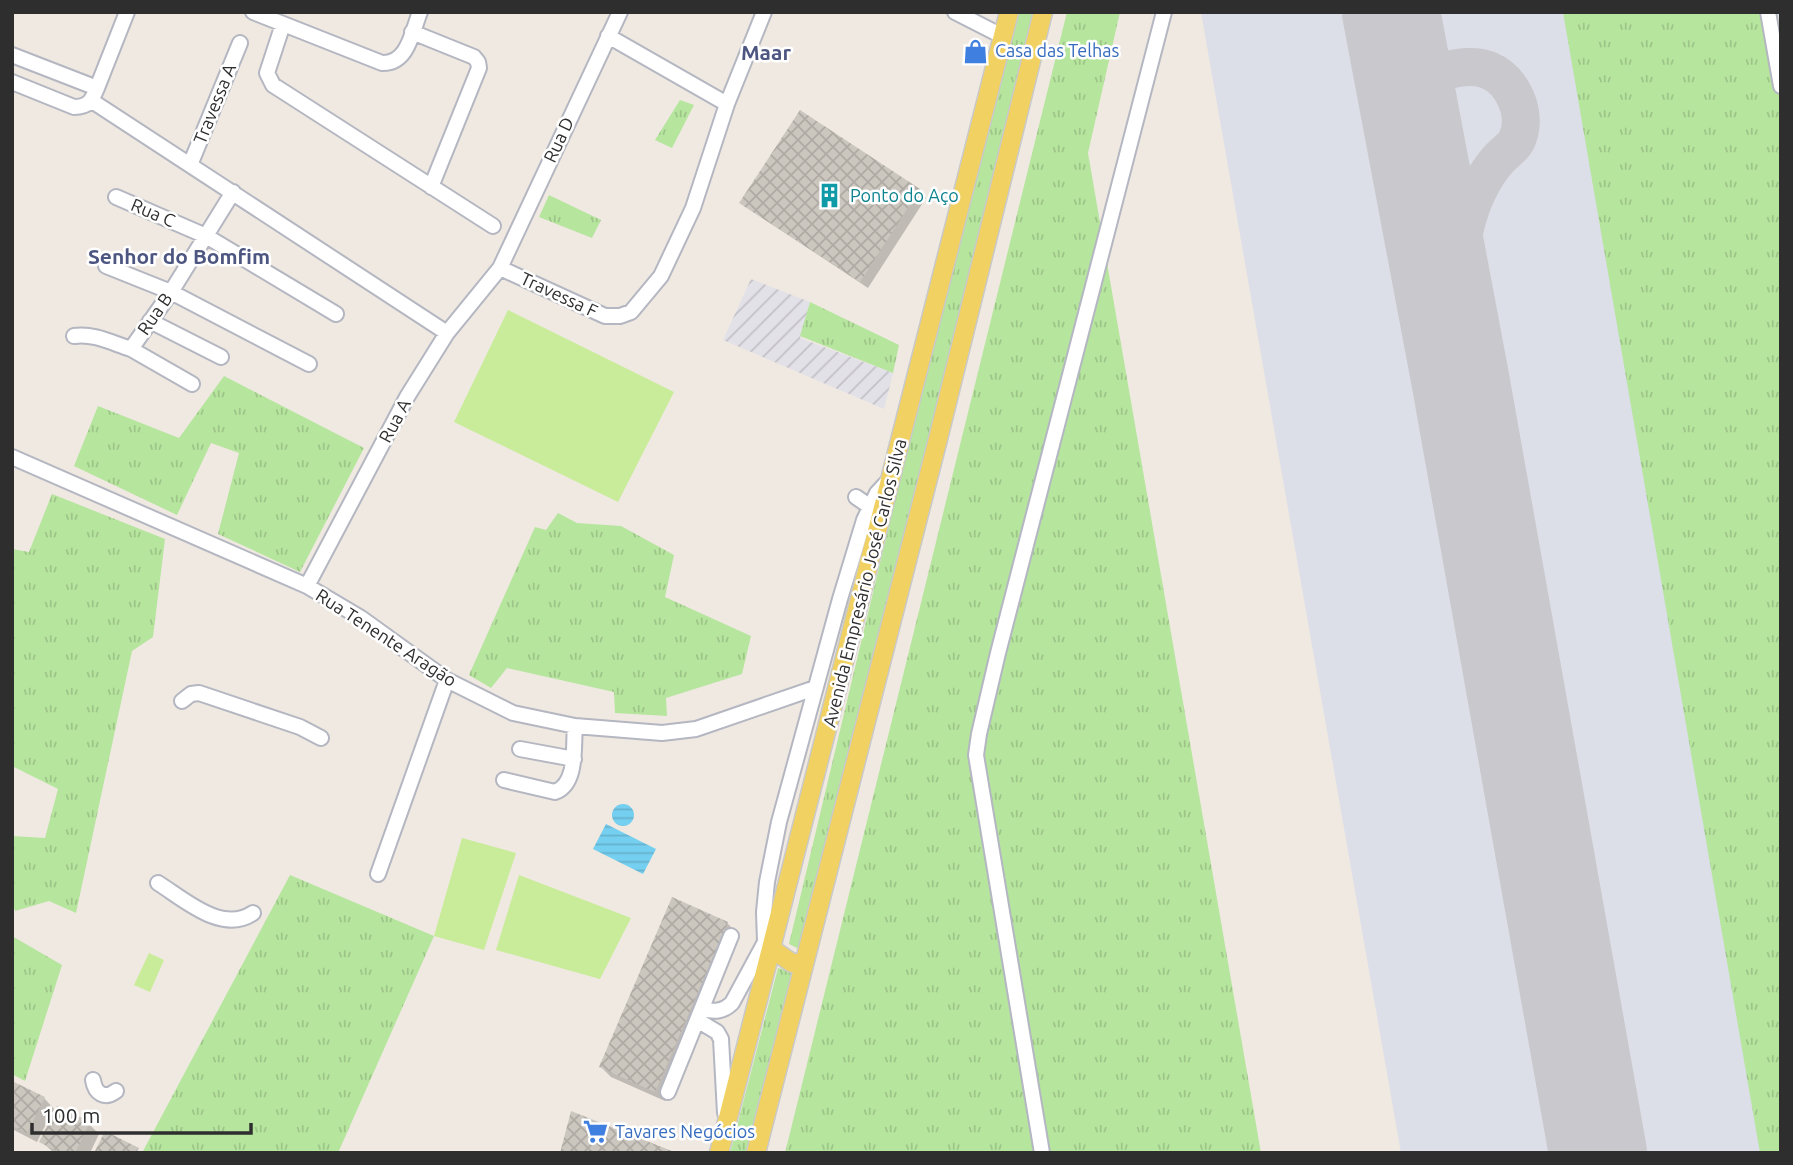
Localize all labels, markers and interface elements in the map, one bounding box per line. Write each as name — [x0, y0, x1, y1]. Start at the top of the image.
shop icon: Casa das Telhas — [961, 37, 989, 65]
district label: Maar — [741, 40, 791, 64]
place label: Casa das Telhas — [995, 40, 1120, 60]
street label: Travessa A — [189, 60, 239, 147]
street label: Rua D — [539, 114, 577, 165]
building icon: Ponto do Aço — [816, 182, 844, 210]
place label: Ponto do Aço — [850, 185, 959, 205]
street label: Rua C — [128, 194, 178, 230]
district label: Senhor do Bomfim — [88, 244, 270, 268]
street label: Travessa F — [518, 268, 601, 321]
street label: Rua B — [133, 289, 176, 338]
street label: Rua A — [374, 395, 414, 446]
street label: Avenida Empresário José Carlos Silva — [818, 436, 910, 729]
street label: Rua Tenente Aragão — [313, 584, 461, 690]
scale bar — [32, 1092, 250, 1136]
text: 100 m — [42, 1103, 100, 1127]
supermarket icon: Tavares Negócios — [581, 1118, 609, 1146]
place label: Tavares Negócios — [615, 1121, 755, 1141]

